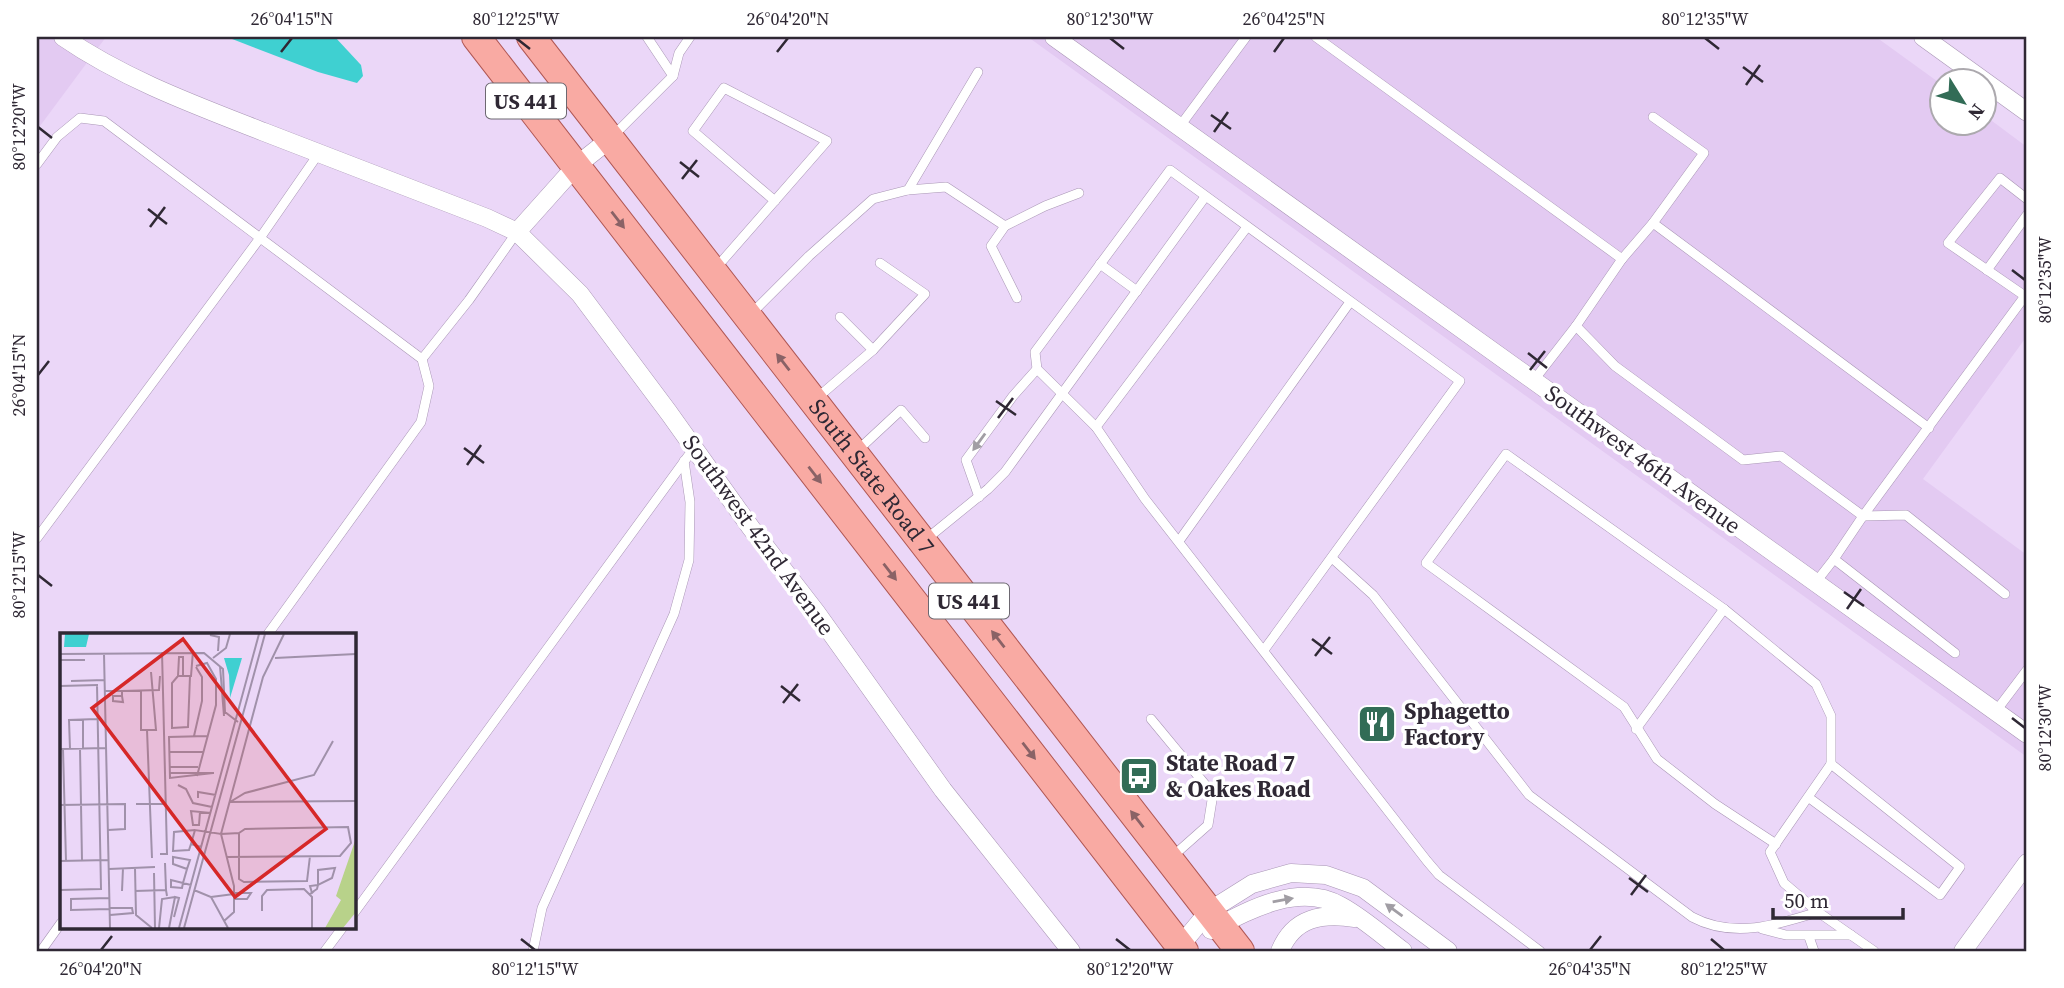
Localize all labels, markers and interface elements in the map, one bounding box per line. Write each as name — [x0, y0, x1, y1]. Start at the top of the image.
text: 26°04'15"N — [251, 6, 333, 31]
text: 80°12'25"W — [473, 6, 560, 31]
text: 26°04'20"N — [747, 6, 829, 31]
text: 80°12'30"W — [1067, 6, 1154, 31]
text: 26°04'25"N — [1243, 6, 1325, 31]
text: 80°12'35"W — [1662, 6, 1749, 31]
north arrow — [1927, 66, 1997, 136]
text: 80°12'20"W — [6, 83, 31, 170]
road number: US 441 — [486, 84, 566, 119]
text: N — [1962, 99, 1991, 126]
one-way arrow — [610, 210, 625, 228]
text: 80°12'35"W — [2032, 236, 2057, 323]
text: 26°04'15"N — [6, 334, 31, 416]
one-way arrow — [776, 354, 791, 372]
street label: Southwest 46th Avenue — [1539, 377, 1747, 541]
street label: South State Road 7 — [801, 392, 942, 561]
street label: Southwest 42nd Avenue — [675, 428, 843, 642]
one-way arrow — [972, 433, 986, 451]
one-way arrow — [807, 466, 821, 484]
text: 80°12'15"W — [6, 531, 31, 618]
one-way arrow — [882, 562, 897, 580]
road number: US 441 — [929, 584, 1009, 618]
one-way arrow — [990, 630, 1005, 648]
inset map — [60, 633, 355, 928]
text: 80°12'30"W — [2032, 684, 2057, 771]
place label: Sphagetto Factory — [1404, 695, 1510, 753]
restaurant icon: Sphagetto Factory — [1356, 703, 1398, 745]
one-way arrow — [1022, 742, 1037, 760]
place label: State Road 7 & Oakes Road — [1166, 747, 1311, 805]
bus stop icon: State Road 7 & Oakes Road — [1118, 755, 1160, 797]
one-way arrow — [1130, 810, 1145, 828]
scale bar — [1773, 876, 1903, 920]
text: 50 m — [1784, 886, 1829, 915]
one-way arrow — [1272, 895, 1294, 906]
one-way arrow — [1385, 903, 1403, 917]
text: 26°04'20"N — [60, 956, 142, 981]
text: 80°12'15"W — [492, 956, 579, 981]
text: 80°12'20"W — [1087, 956, 1174, 981]
text: 26°04'35"N — [1549, 956, 1631, 981]
text: 80°12'25"W — [1681, 956, 1768, 981]

